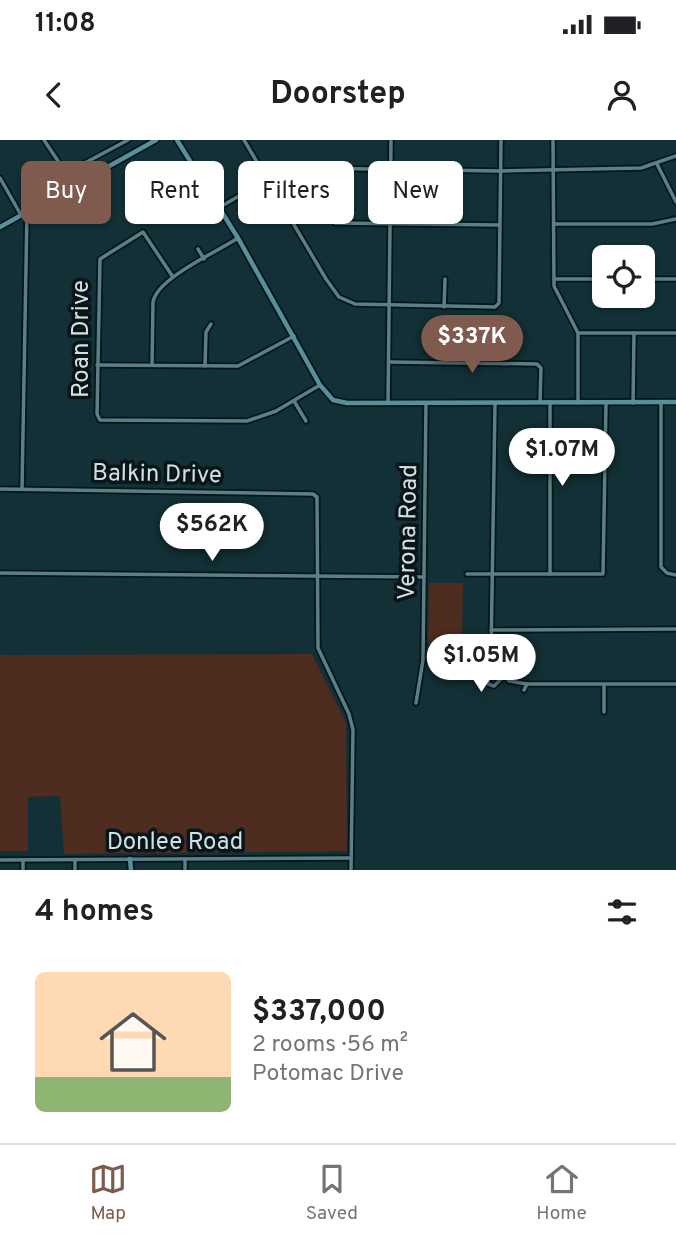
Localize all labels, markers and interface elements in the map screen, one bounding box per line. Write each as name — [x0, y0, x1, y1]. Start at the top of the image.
text: 11:08 — [35, 8, 96, 41]
text: Doorstep — [270, 75, 406, 115]
icon: back — [35, 76, 73, 114]
icon: person — [603, 76, 641, 114]
chip: Buy — [21, 161, 111, 224]
chip: Rent — [125, 161, 224, 224]
chip: Filters — [238, 161, 354, 224]
chip: New — [368, 161, 463, 224]
map controls — [592, 245, 655, 308]
button: locate — [592, 245, 655, 308]
street label: Roan Drive — [67, 280, 97, 398]
pin: $337K — [423, 316, 521, 375]
text: $337K — [437, 323, 507, 352]
pin: $1.07M — [505, 428, 619, 488]
text: $1.07M — [525, 436, 599, 465]
street label: Balkin Drive — [92, 459, 222, 491]
street label: Verona Road — [393, 464, 425, 600]
pin: $562K — [163, 504, 261, 563]
text: $562K — [176, 511, 248, 540]
pin: $1.05M — [424, 634, 538, 694]
text: $1.05M — [443, 642, 519, 671]
street label: Donlee Road — [107, 828, 243, 858]
icon: filters — [603, 893, 641, 931]
text: 4 homes — [35, 894, 154, 931]
text: $337,000 — [252, 994, 386, 1031]
icon: home — [91, 1000, 175, 1084]
text: 2 rooms · 56 m² — [252, 1031, 408, 1060]
text: Potomac Drive — [252, 1060, 404, 1089]
tab: Map — [89, 1160, 127, 1226]
tab: Saved — [306, 1160, 358, 1226]
tab: Home — [536, 1160, 587, 1226]

